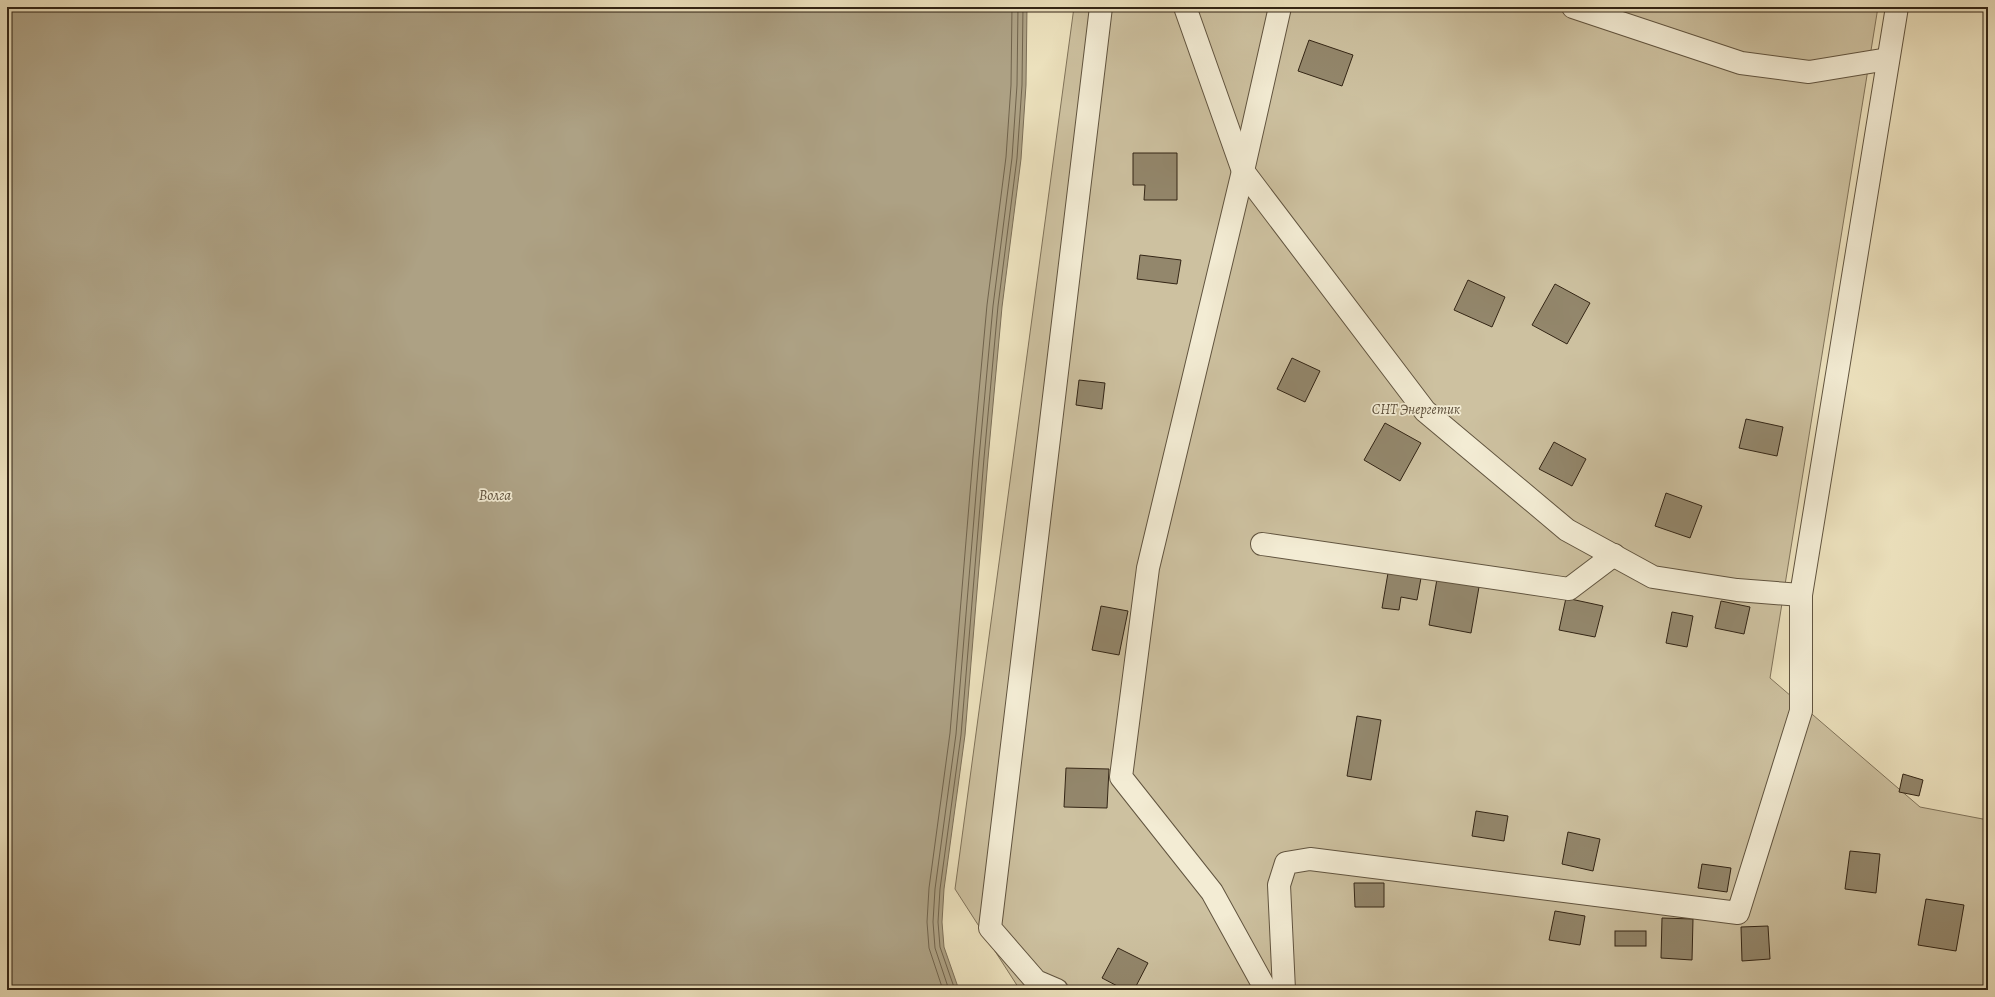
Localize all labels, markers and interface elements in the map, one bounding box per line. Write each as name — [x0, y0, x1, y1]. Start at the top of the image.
park label: СНТ Энергетик — [1372, 400, 1460, 419]
water label: Волга — [479, 485, 511, 505]

